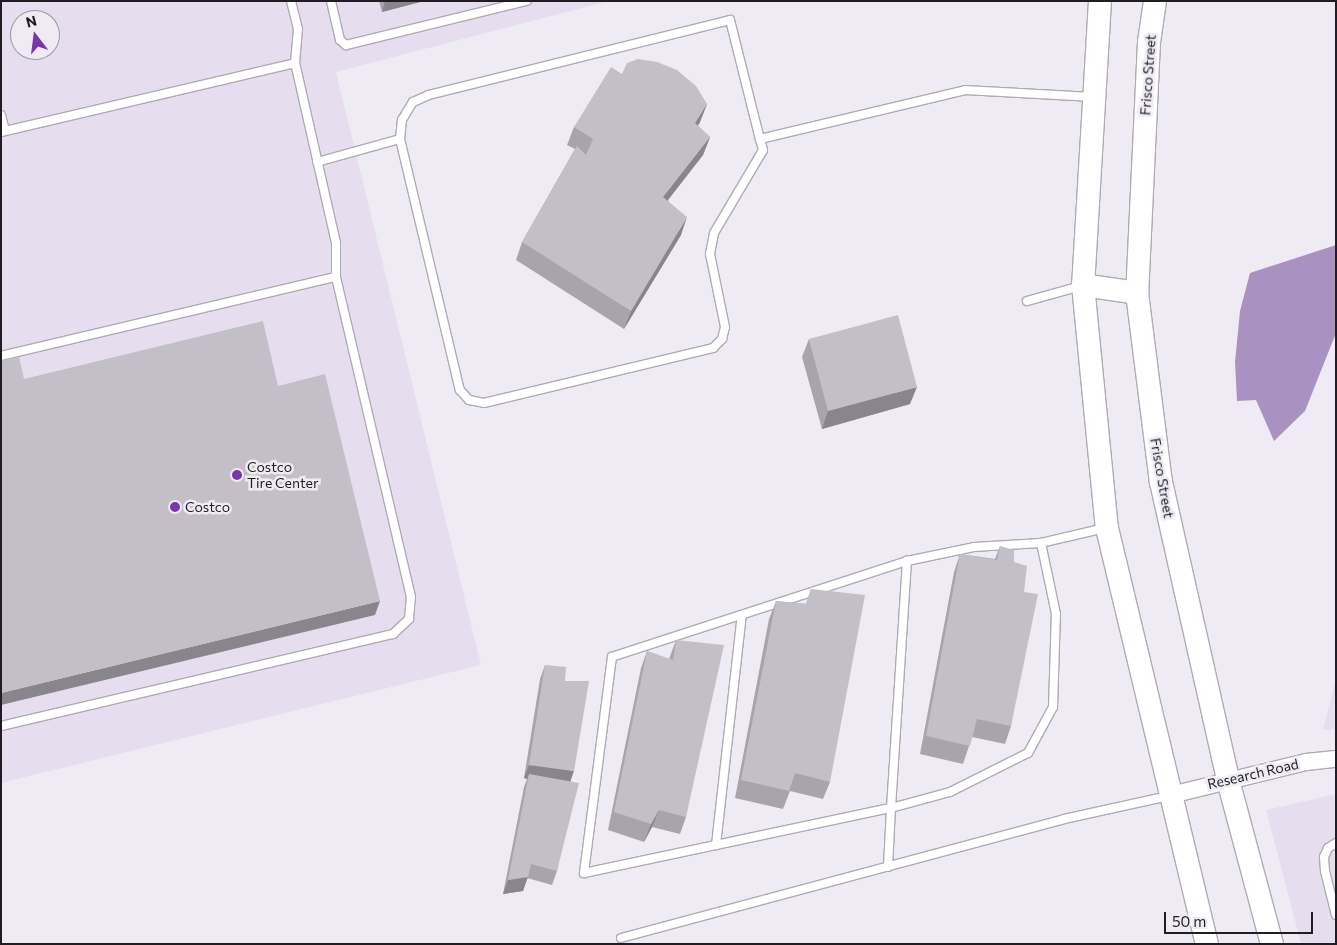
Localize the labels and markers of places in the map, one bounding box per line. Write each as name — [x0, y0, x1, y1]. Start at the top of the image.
place label: Costco Tire Center — [247, 459, 319, 492]
marker: Costco Tire Center — [231, 469, 243, 481]
place label: Costco — [185, 499, 230, 515]
marker: Costco — [169, 501, 181, 513]

